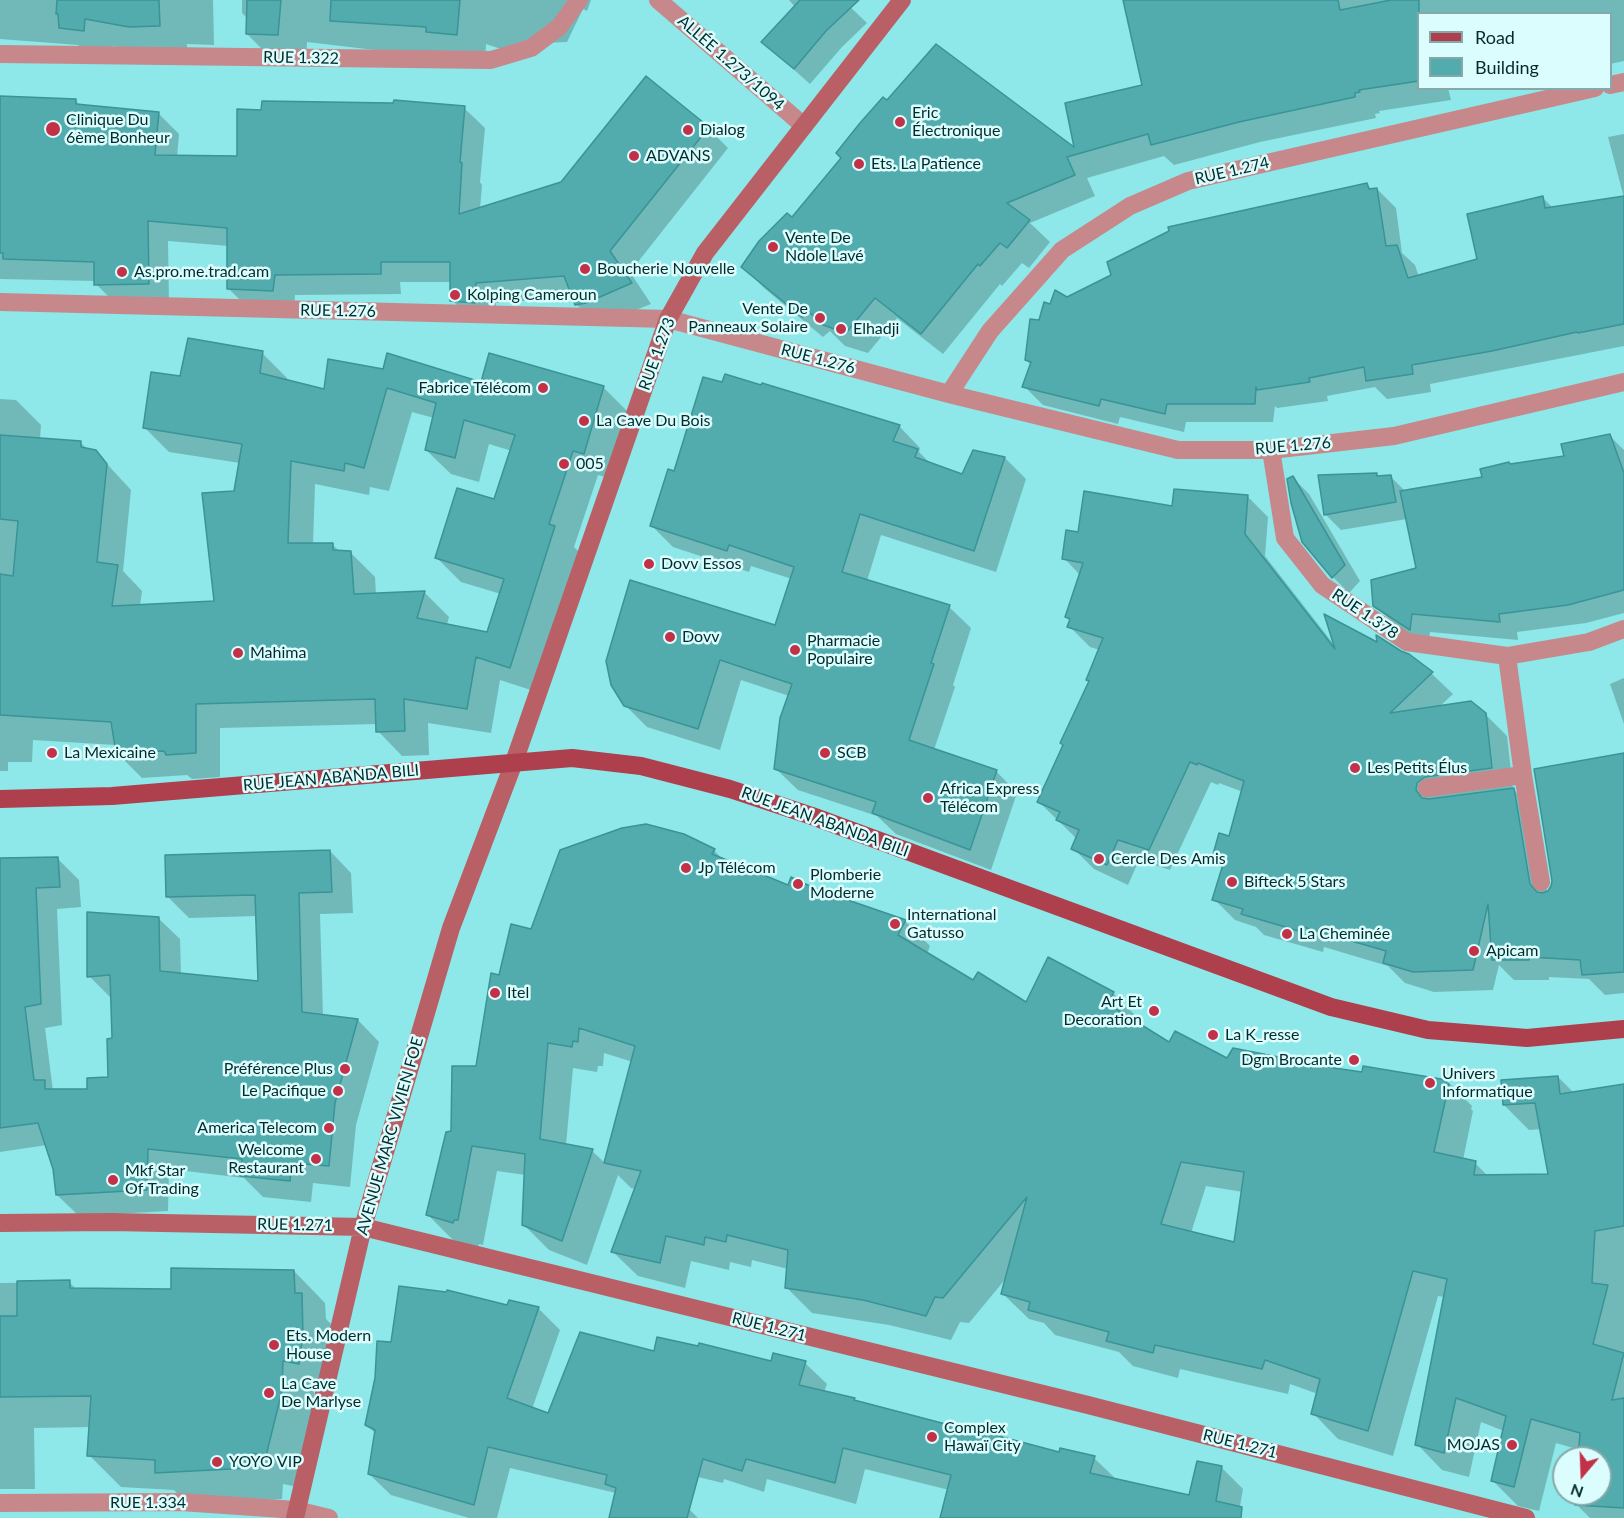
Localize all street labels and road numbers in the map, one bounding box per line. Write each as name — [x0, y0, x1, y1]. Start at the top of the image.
street label: ALLÉE 1.273/1094 — [674, 11, 788, 115]
street label: RUE 1.322 — [263, 48, 339, 68]
street label: RUE 1.274 — [1193, 153, 1271, 189]
street label: RUE 1.276 — [300, 301, 376, 321]
street label: RUE 1.273 — [635, 315, 679, 393]
street label: RUE 1.276 — [779, 340, 857, 378]
street label: RUE 1.276 — [1254, 433, 1332, 459]
street label: RUE 1.378 — [1328, 585, 1402, 643]
street label: RUE JEAN ABANDA BILI — [242, 761, 420, 795]
street label: RUE JEAN ABANDA BILI — [739, 783, 911, 861]
street label: AVENUE MARC VIVIEN FOE — [353, 1035, 427, 1237]
street label: RUE 1.271 — [257, 1215, 333, 1235]
street label: RUE 1.271 — [730, 1308, 808, 1346]
street label: RUE 1.271 — [1201, 1425, 1279, 1463]
street label: RUE 1.334 — [110, 1493, 186, 1513]

